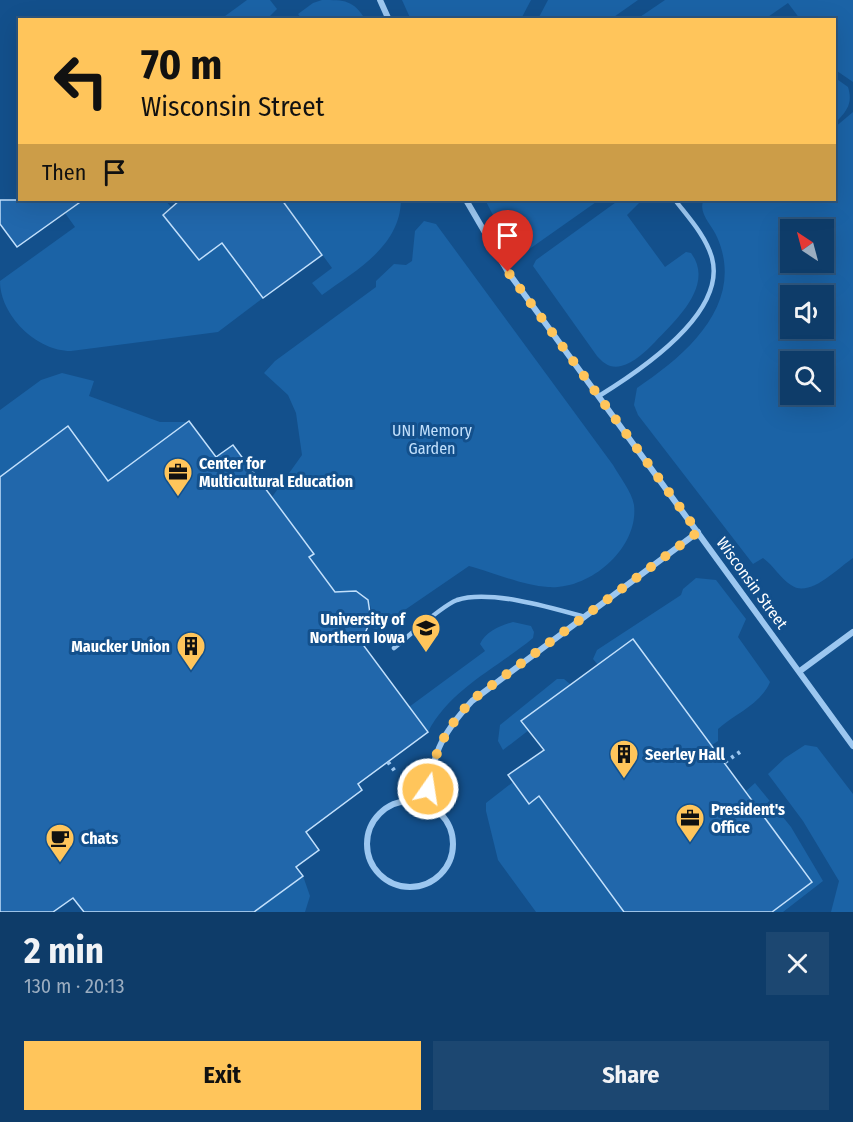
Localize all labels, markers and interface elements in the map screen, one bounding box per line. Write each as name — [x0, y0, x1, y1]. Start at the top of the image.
text: 70 m — [141, 40, 222, 90]
icon: left — [42, 42, 120, 120]
text: Wisconsin Street — [141, 91, 324, 123]
icon: arrive — [98, 156, 131, 189]
text: Then — [42, 159, 86, 186]
pin — [482, 210, 533, 272]
icon: arrive — [491, 219, 524, 252]
north arrow — [780, 219, 834, 273]
map controls — [780, 219, 834, 405]
button: sound — [780, 285, 834, 339]
button: search — [780, 351, 834, 405]
park label: UNI Memory Garden — [392, 421, 473, 458]
place label: Center for Multicultural Education — [199, 454, 353, 491]
office icon: Center for Multicultural Education — [162, 456, 194, 498]
street label: Wisconsin Street — [712, 533, 792, 633]
place label: University of Northern Iowa — [310, 610, 407, 647]
school or university icon: University of Northern Iowa — [410, 612, 442, 654]
building icon: Maucker Union — [175, 630, 207, 672]
place label: Maucker Union — [71, 637, 170, 656]
building icon: Seerley Hall — [608, 738, 640, 780]
place label: Seerley Hall — [645, 745, 725, 764]
position arrow — [396, 757, 460, 821]
place label: President's Office — [711, 800, 785, 837]
office icon: President's Office — [674, 802, 706, 844]
cafe icon: Chats — [44, 822, 76, 864]
place label: Chats — [81, 829, 118, 848]
text: 2 min — [24, 929, 104, 973]
button: close — [766, 932, 829, 995]
text: 130 m · 20:13 — [24, 974, 124, 998]
button: Exit — [24, 1041, 421, 1110]
button: Share — [433, 1041, 829, 1110]

